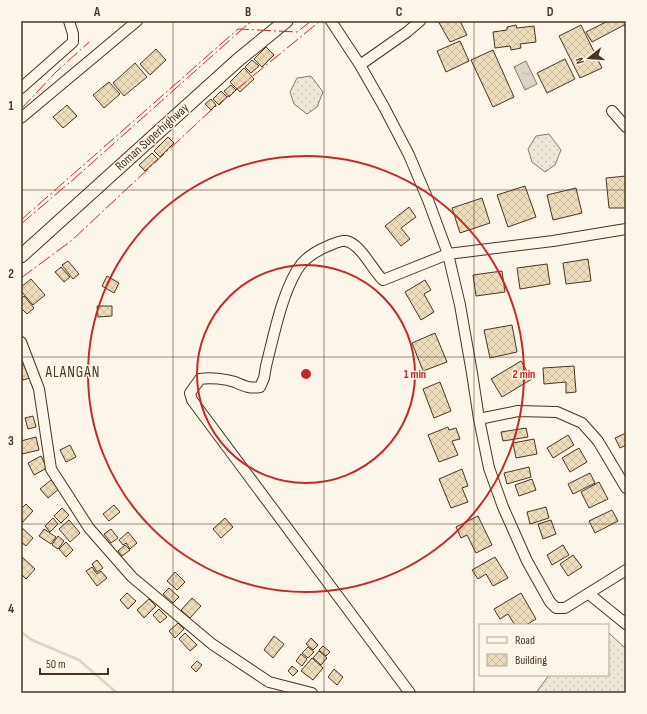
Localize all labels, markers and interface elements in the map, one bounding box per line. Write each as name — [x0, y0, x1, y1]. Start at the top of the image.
text: A — [93, 4, 101, 20]
text: B — [245, 4, 251, 20]
text: C — [396, 4, 403, 20]
text: D — [547, 4, 554, 20]
north arrow — [569, 38, 609, 78]
text: N — [573, 56, 587, 65]
text: 1 — [8, 98, 14, 114]
street label: Roman Superhighway — [112, 100, 192, 174]
text: 2 — [8, 266, 14, 282]
district label: ALANGAN — [45, 363, 100, 382]
centre of rings — [299, 367, 313, 381]
text: 1 min — [404, 367, 426, 382]
text: 2 min — [513, 367, 535, 382]
text: 3 — [8, 433, 14, 449]
text: 4 — [8, 601, 14, 617]
legend — [479, 624, 609, 676]
text: Road — [515, 633, 535, 648]
scale bar — [40, 650, 108, 676]
text: Building — [515, 653, 547, 668]
text: 50 m — [46, 657, 66, 672]

